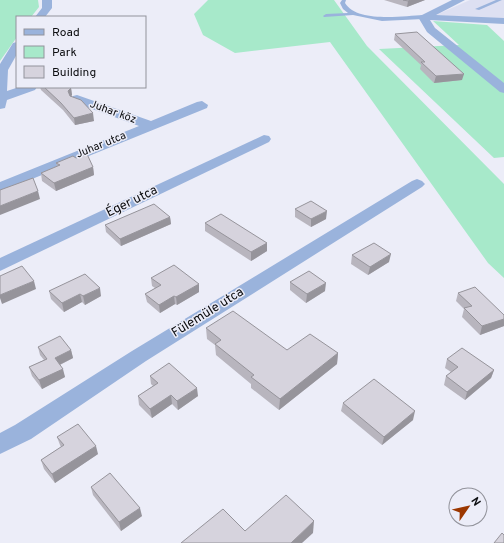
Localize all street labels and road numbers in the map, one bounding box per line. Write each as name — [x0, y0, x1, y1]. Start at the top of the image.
street label: Juhar köz — [88, 97, 138, 127]
street label: Juhar utca — [74, 129, 128, 161]
street label: Éger utca — [103, 181, 160, 221]
street label: Fülemüle utca — [169, 285, 247, 341]

